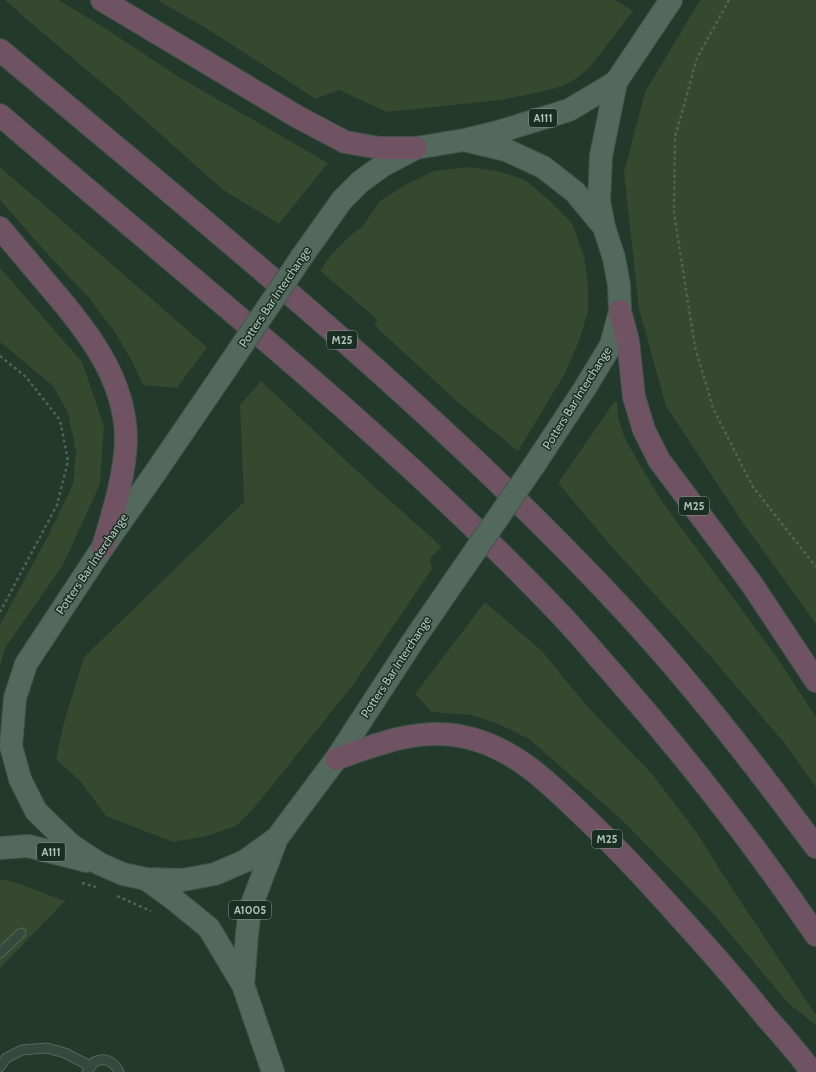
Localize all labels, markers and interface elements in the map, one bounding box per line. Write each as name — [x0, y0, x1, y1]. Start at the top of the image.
road number: A111 — [529, 109, 557, 127]
street label: Potters Bar Interchange — [235, 244, 314, 350]
road number: M25 — [327, 331, 357, 349]
street label: Potters Bar Interchange — [539, 344, 614, 452]
road number: M25 — [679, 497, 709, 515]
street label: Potters Bar Interchange — [52, 511, 131, 617]
street label: Potters Bar Interchange — [357, 613, 434, 720]
road number: M25 — [592, 830, 622, 848]
road number: A111 — [37, 843, 65, 861]
road number: A1005 — [229, 901, 271, 919]

